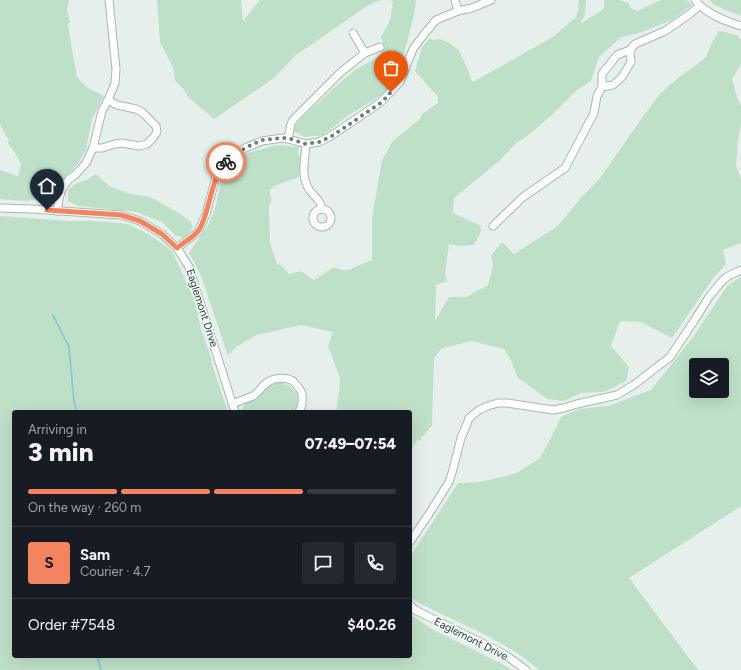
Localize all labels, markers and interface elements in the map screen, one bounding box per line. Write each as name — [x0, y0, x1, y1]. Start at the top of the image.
pin — [374, 51, 408, 92]
icon: bag — [380, 57, 402, 79]
courier — [206, 142, 246, 182]
icon: bike — [215, 151, 237, 173]
pin — [30, 169, 64, 210]
icon: home — [36, 175, 58, 197]
street label: Eaglemont Drive — [183, 267, 221, 349]
map controls — [689, 358, 729, 398]
button: layers — [689, 358, 729, 398]
text: Arriving in — [28, 422, 87, 437]
text: 07:49–07:54 — [305, 435, 396, 453]
text: 3 min — [28, 436, 94, 468]
text: On the way · 260 m — [28, 500, 141, 515]
button: chat — [302, 542, 344, 584]
button: phone — [354, 542, 396, 584]
text: Sam — [80, 546, 110, 564]
text: S — [44, 554, 54, 572]
text: Courier · 4.7 — [80, 564, 151, 579]
street label: Eaglemont Drive — [432, 615, 510, 663]
text: Order #7548 — [28, 616, 115, 634]
text: $40.26 — [347, 616, 396, 634]

